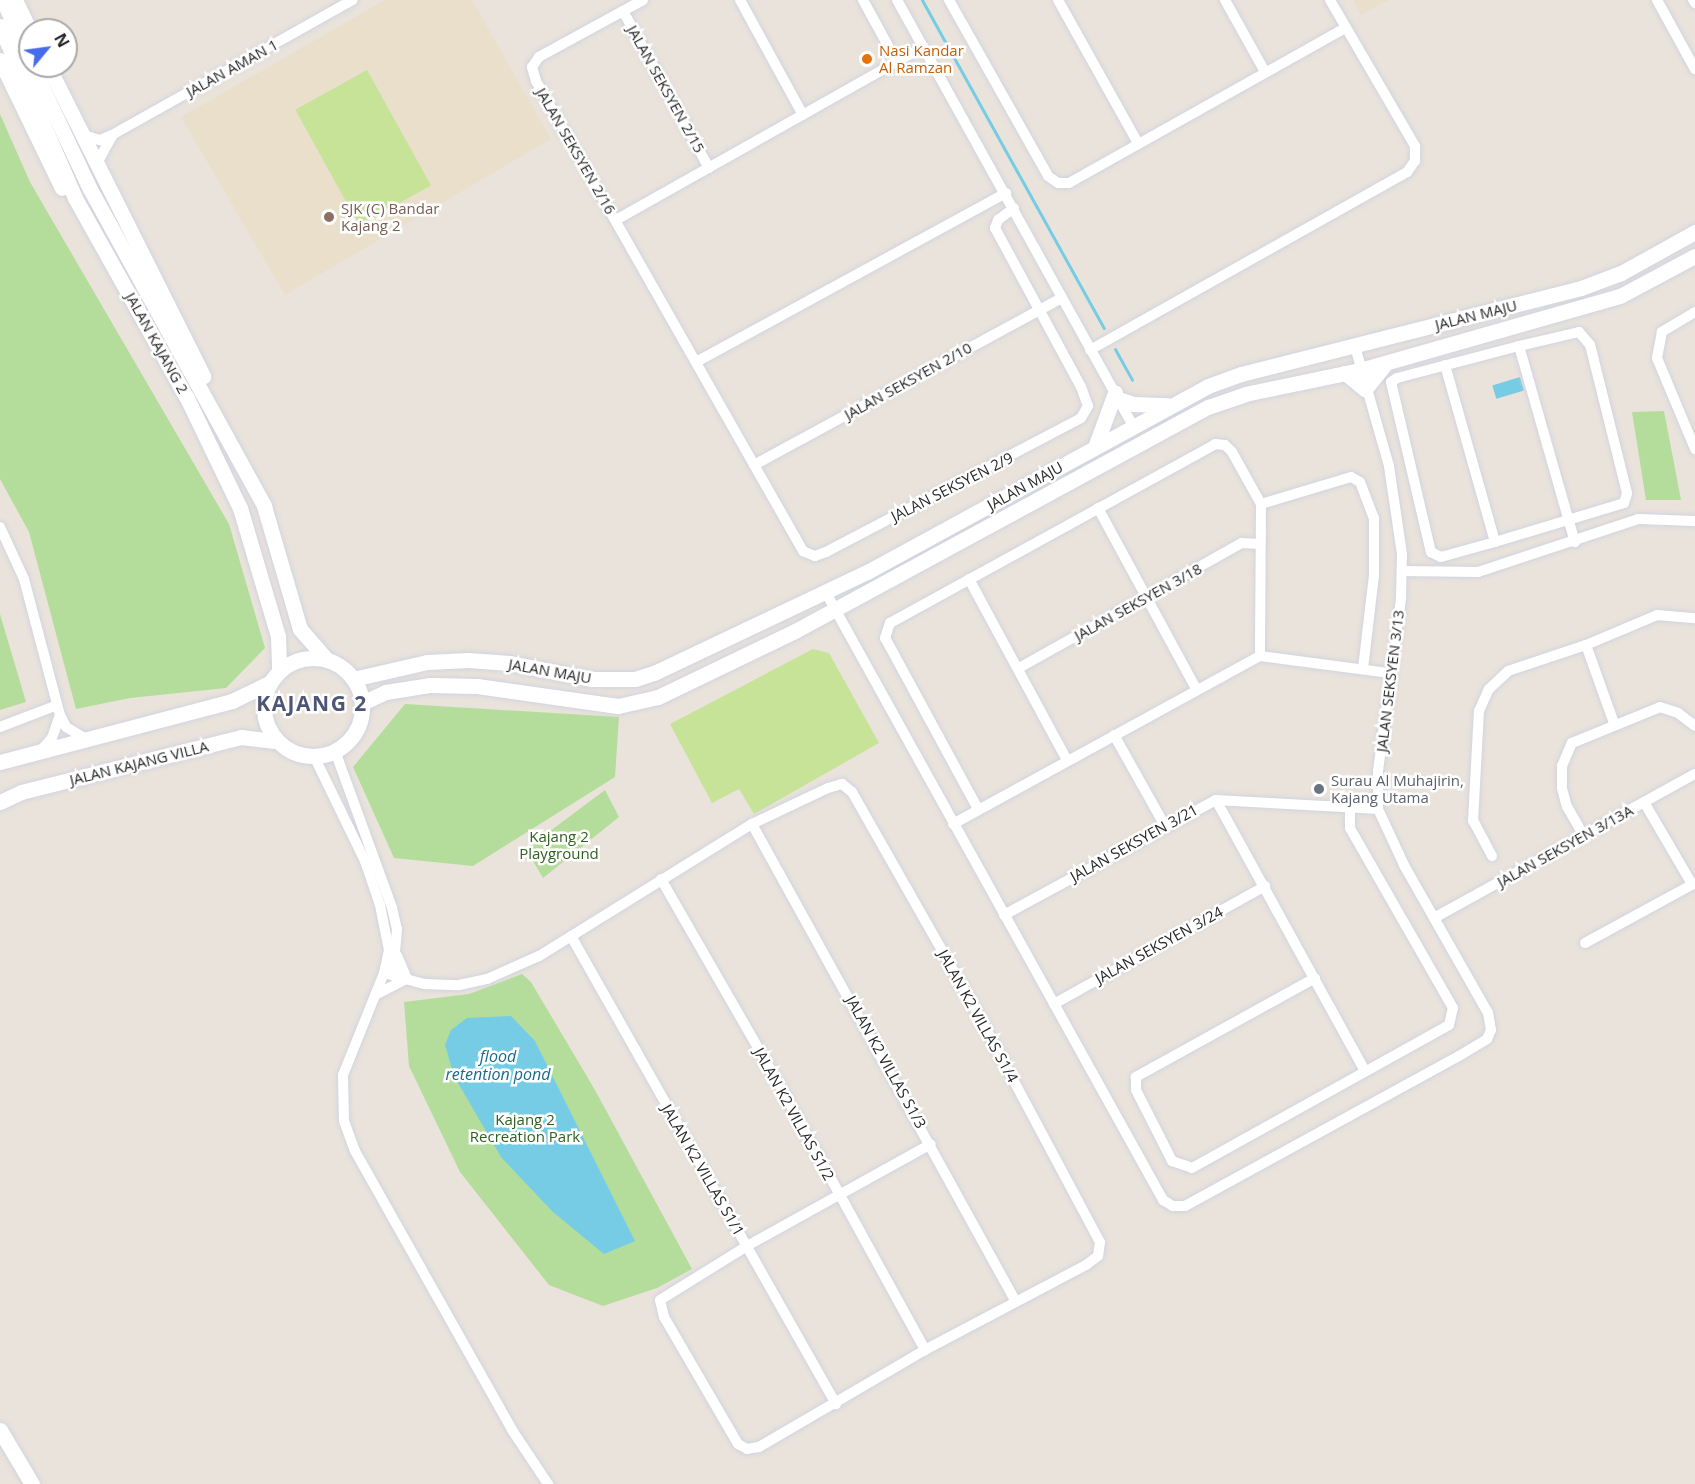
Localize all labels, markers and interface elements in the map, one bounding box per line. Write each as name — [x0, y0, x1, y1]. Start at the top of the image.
north arrow — [18, 18, 78, 78]
street label: JALAN SEKSYEN 2/15 — [623, 22, 709, 156]
text: N — [49, 29, 75, 51]
street label: JALAN AMAN 1 — [183, 35, 281, 101]
place label: Nasi Kandar Al Ramzan — [879, 41, 964, 76]
marker: Nasi Kandar Al Ramzan — [860, 52, 874, 66]
street label: JALAN SEKSYEN 2/16 — [532, 85, 620, 217]
place label: SJK (C) Bandar Kajang 2 — [341, 199, 439, 234]
marker: SJK (C) Bandar Kajang 2 — [322, 210, 336, 224]
street label: JALAN KAJANG 2 — [122, 289, 192, 397]
street label: JALAN MAJU — [1433, 296, 1519, 334]
street label: JALAN SEKSYEN 2/10 — [841, 338, 975, 424]
street label: JALAN SEKSYEN 2/9 — [888, 448, 1016, 526]
street label: JALAN MAJU — [984, 458, 1066, 514]
street label: JALAN SEKSYEN 3/18 — [1071, 559, 1205, 645]
street label: JALAN SEKSYEN 3/13 — [1372, 609, 1408, 753]
street label: JALAN MAJU — [507, 655, 593, 687]
district label: KAJANG 2 — [256, 690, 368, 716]
street label: JALAN KAJANG VILLA — [68, 737, 210, 789]
place label: Surau Al Muhajirin, Kajang Utama — [1331, 771, 1464, 806]
marker: Surau Al Muhajirin, Kajang Utama — [1312, 782, 1326, 796]
street label: JALAN SEKSYEN 3/21 — [1067, 800, 1201, 886]
street label: JALAN SEKSYEN 3/13A — [1494, 801, 1636, 891]
park label: Kajang 2 Playground — [519, 827, 599, 862]
street label: JALAN SEKSYEN 3/24 — [1092, 902, 1226, 988]
street label: JALAN K2 VILLAS S1/4 — [934, 946, 1022, 1086]
street label: JALAN K2 VILLAS S1/3 — [842, 992, 930, 1132]
street label: JALAN K2 VILLAS S1/2 — [750, 1044, 838, 1184]
water label: flood retention pond — [445, 1046, 551, 1084]
street label: JALAN K2 VILLAS S1/1 — [658, 1101, 748, 1239]
park label: Kajang 2 Recreation Park — [470, 1110, 580, 1145]

